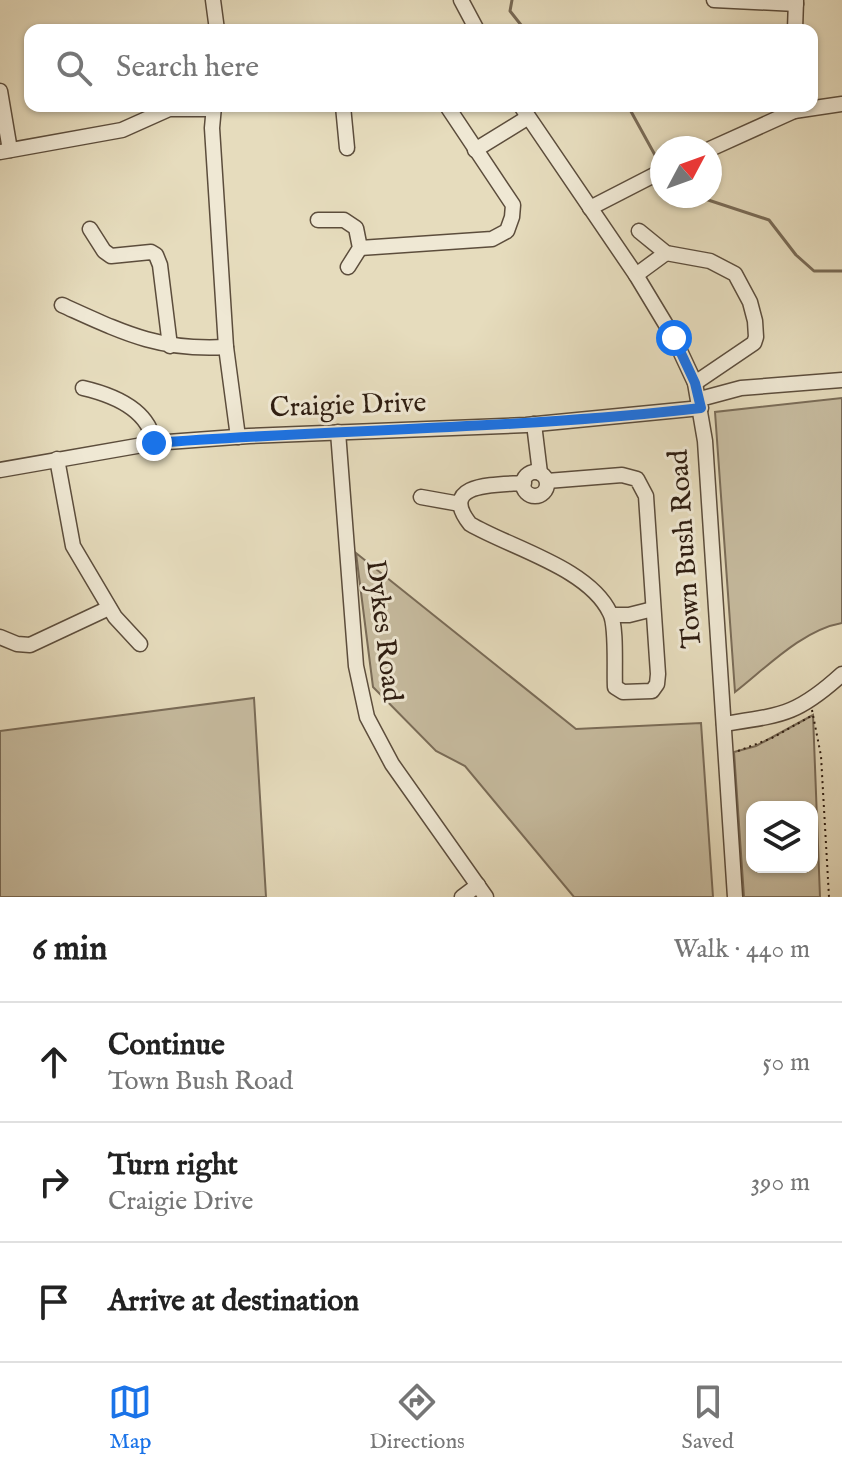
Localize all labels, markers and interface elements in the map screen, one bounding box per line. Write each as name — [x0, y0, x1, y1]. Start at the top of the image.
search box — [24, 24, 818, 112]
icon: search — [52, 46, 96, 90]
text: Search here — [116, 49, 259, 87]
north arrow — [650, 136, 722, 208]
route start — [656, 320, 692, 356]
street label: Craigie Drive — [269, 386, 427, 426]
route end — [136, 425, 172, 461]
street label: Town Bush Road — [662, 448, 710, 650]
street label: Dykes Road — [357, 558, 409, 704]
map controls — [746, 801, 818, 873]
button: layers — [746, 801, 818, 873]
text: 6 min — [32, 928, 107, 971]
text: Walk · 440 m — [673, 933, 810, 966]
text: Continue — [108, 1027, 225, 1065]
icon: ahead — [32, 1040, 76, 1084]
text: 50 m — [762, 1046, 810, 1079]
text: Town Bush Road — [108, 1065, 293, 1098]
text: Turn right — [108, 1147, 238, 1185]
icon: right — [32, 1160, 76, 1204]
text: 390 m — [750, 1166, 810, 1199]
text: Craigie Drive — [108, 1185, 253, 1218]
icon: arrive — [32, 1280, 76, 1324]
text: Arrive at destination — [108, 1283, 359, 1321]
tab: Map — [108, 1380, 152, 1456]
tab: Directions — [369, 1380, 465, 1456]
tab: Saved — [682, 1380, 734, 1456]

